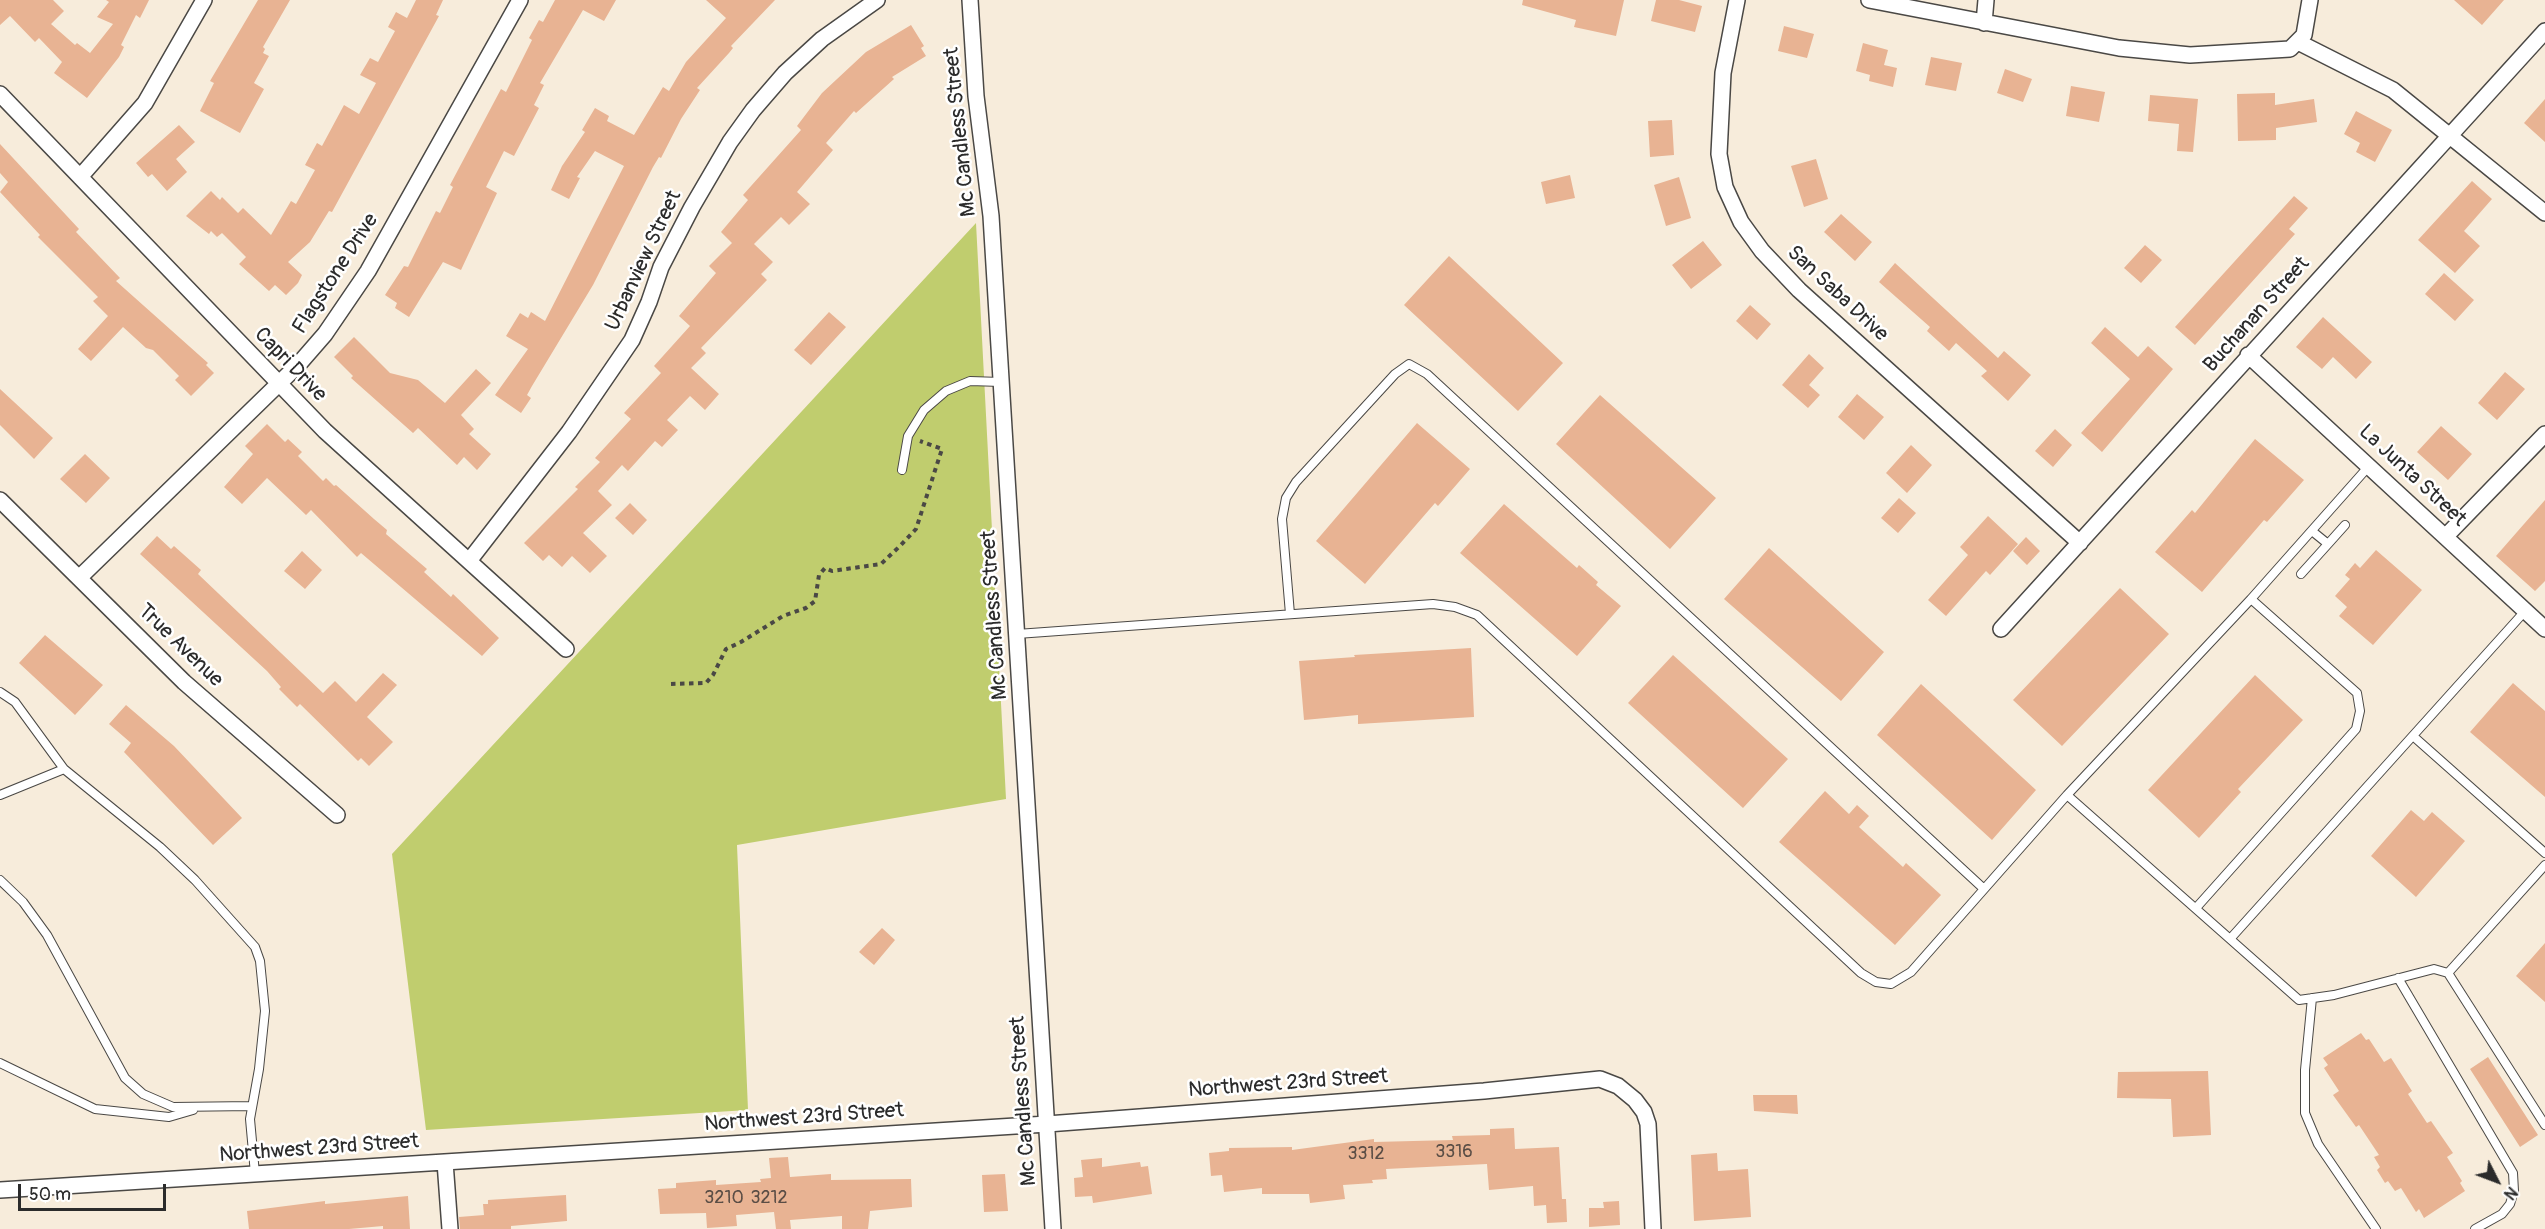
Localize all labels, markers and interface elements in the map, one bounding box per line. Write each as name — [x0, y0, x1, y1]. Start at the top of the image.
street label: Mc Candless Street — [940, 46, 982, 218]
street label: Urbanview Street — [600, 187, 688, 335]
street label: Flagstone Drive — [288, 209, 384, 339]
street label: San Saba Drive — [1781, 241, 1893, 347]
street label: Buchanan Street — [2199, 252, 2315, 378]
street label: Capri Drive — [249, 323, 331, 407]
street label: La Junta Street — [2353, 420, 2471, 532]
street label: Mc Candless Street — [976, 529, 1014, 701]
street label: True Avenue — [132, 599, 228, 693]
street label: Mc Candless Street — [1005, 1015, 1043, 1187]
street label: Northwest 23rd Street — [1187, 1064, 1389, 1104]
street label: Northwest 23rd Street — [703, 1098, 905, 1138]
street label: Northwest 23rd Street — [218, 1129, 420, 1169]
house number: 3316 — [1435, 1141, 1473, 1163]
house number: 3312 — [1347, 1143, 1385, 1165]
north arrow — [2467, 1151, 2527, 1211]
scale bar — [21, 1172, 170, 1210]
text: N — [2499, 1182, 2521, 1204]
text: 50 m — [29, 1183, 71, 1206]
house number: 3210 — [704, 1187, 744, 1209]
house number: 3212 — [750, 1187, 788, 1209]

